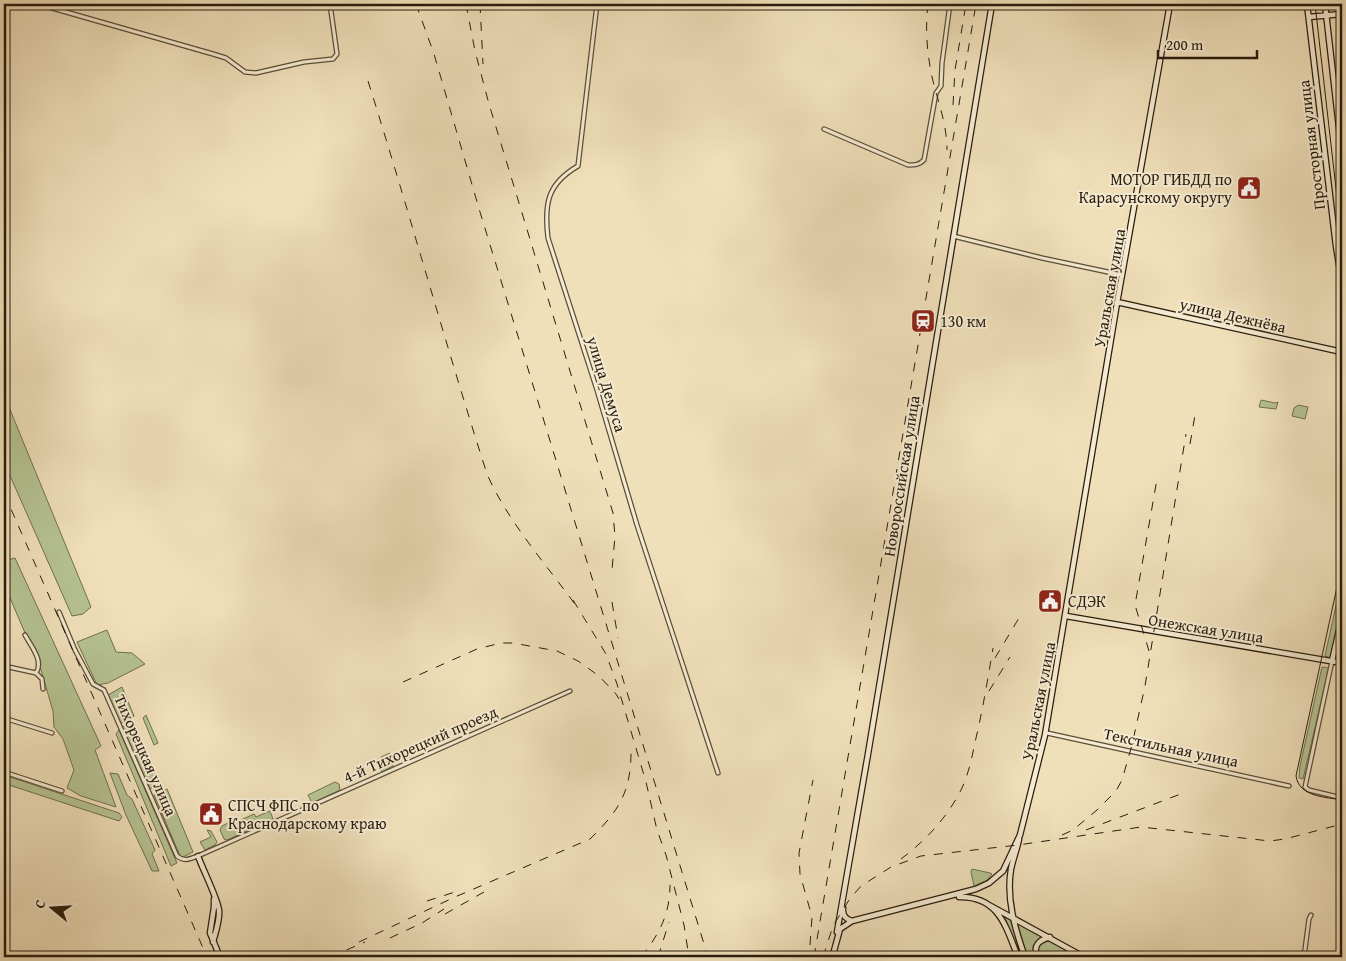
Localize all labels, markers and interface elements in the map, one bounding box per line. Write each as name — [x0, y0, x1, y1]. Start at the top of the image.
scale bar — [1158, 28, 1257, 60]
text: 200 m — [1166, 34, 1204, 55]
street label: Просторная улица — [1291, 78, 1331, 211]
place label: МОТОР ГИБДД по Карасунскому округу — [1079, 167, 1232, 209]
public building icon: МОТОР ГИБДД по Карасунскому округу — [1236, 175, 1262, 201]
street label: Уральская улица — [1087, 226, 1131, 349]
street label: улица Дежнёва — [1177, 291, 1289, 339]
station icon: 130 км — [910, 308, 936, 334]
place label: 130 км — [940, 309, 986, 333]
street label: улица Демуса — [581, 332, 633, 435]
street label: Новороссийская улица — [876, 393, 926, 558]
public building icon: СДЭК — [1037, 588, 1063, 614]
place label: СДЭК — [1068, 589, 1106, 613]
street label: Онежская улица — [1147, 607, 1266, 649]
street label: Уральская улица — [1015, 639, 1061, 762]
street label: Тихорецкая улица — [108, 690, 184, 820]
street label: 4-й Тихорецкий проезд — [339, 699, 501, 789]
street label: Текстильная улица — [1101, 721, 1241, 773]
place label: СПСЧ ФПС по Краснодарскому краю — [228, 793, 387, 835]
public building icon: СПСЧ ФПС по Краснодарскому краю — [198, 801, 224, 827]
north arrow — [28, 884, 78, 934]
text: С — [29, 897, 50, 911]

